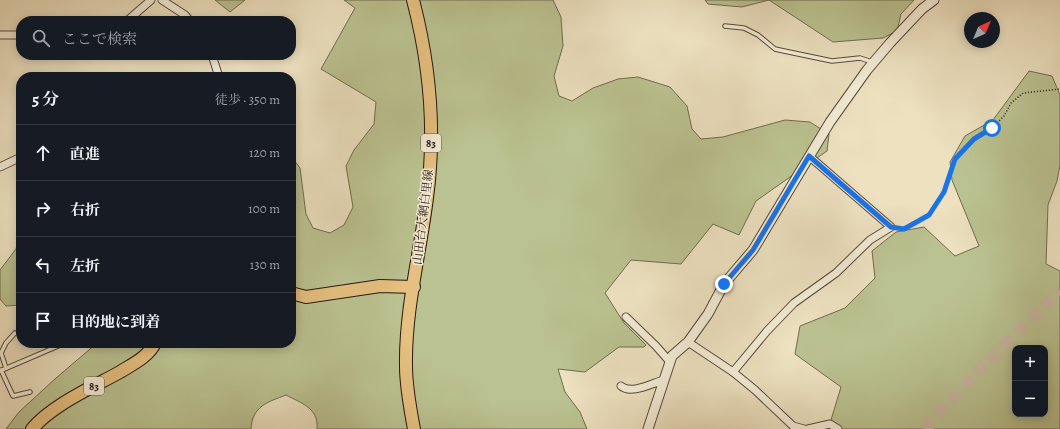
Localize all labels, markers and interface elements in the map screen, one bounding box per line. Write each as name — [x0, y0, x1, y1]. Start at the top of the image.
north arrow — [964, 12, 1000, 48]
search box — [16, 16, 296, 60]
icon: search — [30, 27, 52, 49]
text: ここで検索 — [62, 29, 137, 49]
text: 5 分 — [32, 88, 59, 111]
text: 徒歩 · 350 m — [215, 91, 280, 108]
route start — [983, 119, 1001, 137]
road number: 83 — [421, 134, 441, 152]
icon: ahead — [32, 142, 54, 164]
text: 直進 — [70, 144, 100, 164]
text: 120 m — [249, 144, 280, 161]
street label: 山田台大網白里線 — [409, 168, 437, 266]
icon: right — [32, 198, 54, 220]
text: 右折 — [70, 200, 100, 220]
text: 100 m — [248, 200, 280, 217]
icon: left — [32, 254, 54, 276]
text: 左折 — [70, 256, 100, 276]
text: 130 m — [250, 256, 280, 273]
route end — [715, 275, 733, 293]
icon: arrive — [32, 310, 54, 332]
text: 目的地に到着 — [70, 312, 160, 332]
map controls — [1012, 345, 1048, 417]
button: + — [1012, 345, 1048, 381]
road number: 83 — [84, 377, 104, 395]
button: − — [1012, 381, 1048, 417]

